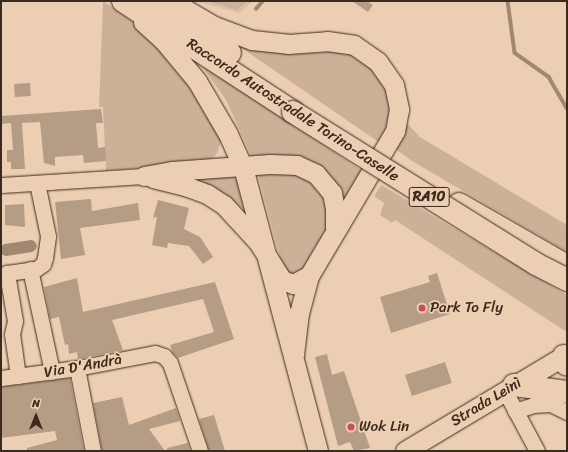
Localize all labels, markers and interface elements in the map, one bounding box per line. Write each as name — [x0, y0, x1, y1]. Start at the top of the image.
street label: Raccordo Autostradale Torino-Caselle — [184, 35, 402, 185]
road number: RA10 — [408, 185, 450, 209]
place label: Park To Fly — [430, 299, 503, 317]
marker: Park To Fly — [417, 303, 427, 313]
street label: Via D'Andrà — [43, 350, 123, 382]
street label: Strada Leinì — [447, 374, 525, 430]
text: N — [32, 394, 40, 413]
north arrow — [16, 396, 56, 436]
place label: Wok Lin — [359, 418, 409, 436]
marker: Wok Lin — [346, 422, 356, 432]

